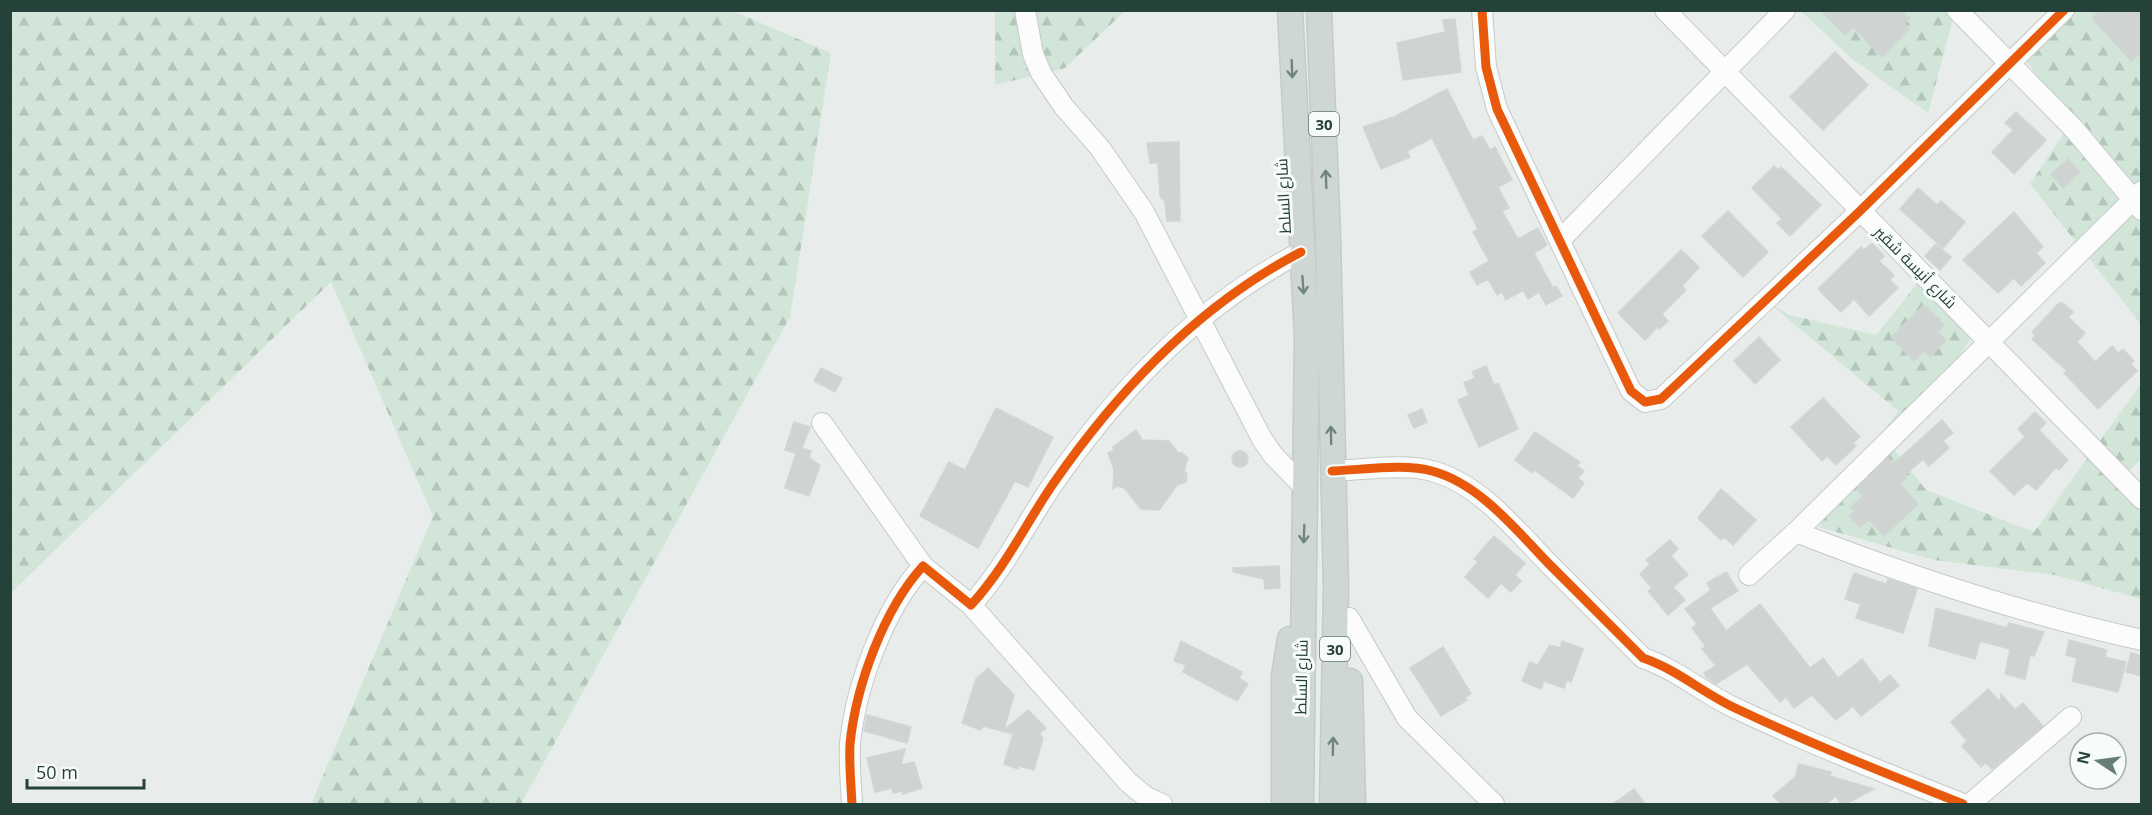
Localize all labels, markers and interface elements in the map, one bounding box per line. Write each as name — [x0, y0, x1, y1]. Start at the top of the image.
one-way arrow — [1286, 58, 1297, 78]
road number: 30 — [1309, 112, 1339, 136]
street label: شارع السلط — [1270, 158, 1297, 234]
one-way arrow — [1320, 169, 1331, 189]
street label: شارع أنيسة شقير — [1868, 220, 1962, 314]
one-way arrow — [1298, 274, 1309, 294]
one-way arrow — [1325, 426, 1337, 446]
one-way arrow — [1298, 524, 1309, 544]
road number: 30 — [1320, 637, 1350, 661]
street label: شارع السلط — [1289, 639, 1314, 715]
north arrow — [2068, 731, 2128, 791]
one-way arrow — [1327, 737, 1338, 757]
text: N — [2071, 749, 2096, 766]
scale bar — [27, 752, 144, 790]
text: 50 m — [36, 760, 78, 784]

